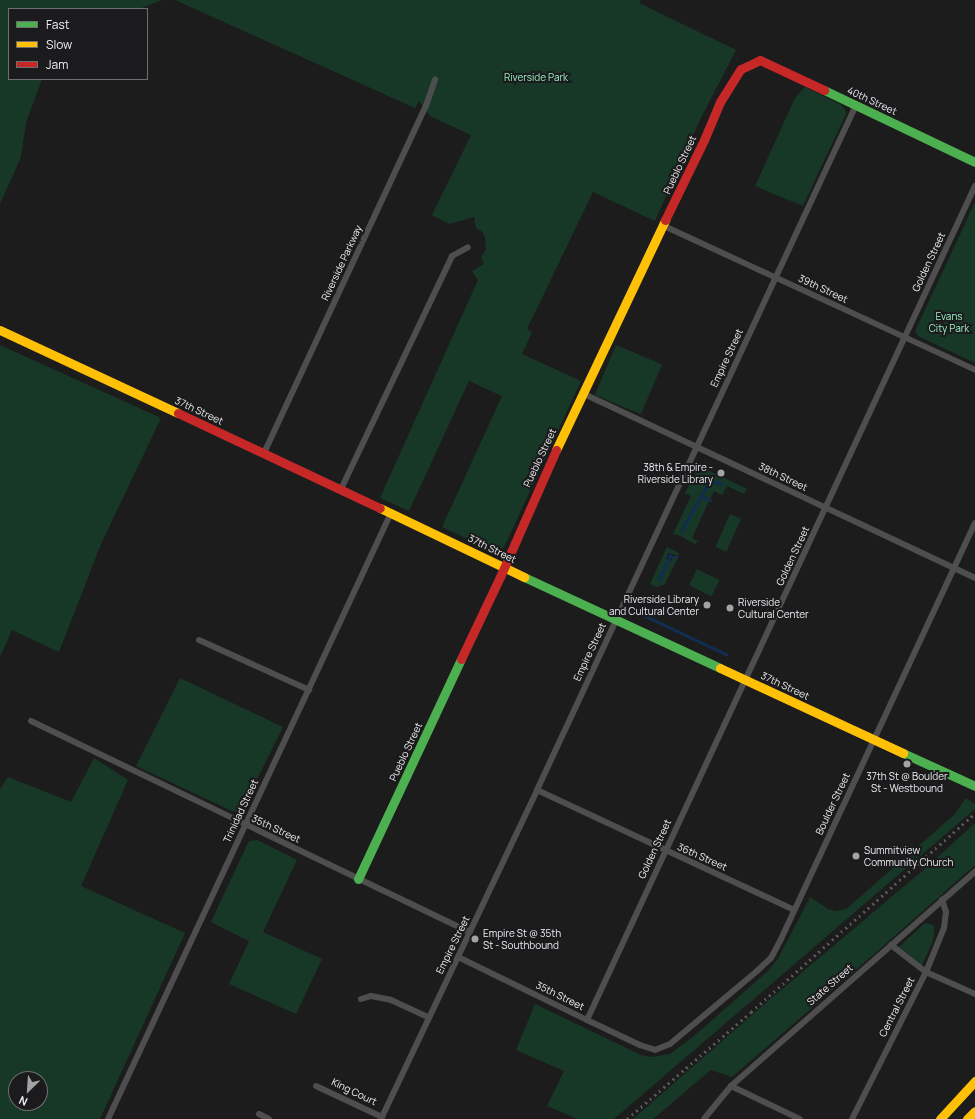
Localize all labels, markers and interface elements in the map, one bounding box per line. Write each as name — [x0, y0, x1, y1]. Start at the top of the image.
legend — [8, 8, 148, 80]
text: Fast — [46, 16, 70, 33]
text: Slow — [46, 36, 72, 53]
text: Jam — [46, 56, 68, 73]
park label: Riverside Park — [504, 72, 568, 84]
street label: 40th Street — [845, 84, 899, 118]
street label: Pueblo Street — [661, 134, 699, 196]
street label: Riverside Parkway — [319, 223, 365, 303]
street label: Golden Street — [910, 230, 948, 294]
street label: 39th Street — [796, 272, 850, 306]
park label: Evans City Park — [929, 310, 969, 334]
street label: Empire Street — [708, 327, 746, 389]
street label: 37th Street — [173, 395, 225, 427]
street label: Pueblo Street — [521, 427, 559, 489]
street label: 38th Street — [757, 460, 809, 494]
place label: 38th & Empire - Riverside Library — [638, 461, 713, 484]
marker: 38th & Empire - Riverside Library — [716, 468, 726, 478]
street label: Golden Street — [774, 524, 812, 588]
street label: 37th Street — [466, 532, 518, 566]
place label: Riverside Library and Cultural Center — [609, 593, 699, 616]
place label: Riverside Cultural Center — [738, 596, 809, 620]
marker: Riverside Library and Cultural Center — [702, 600, 712, 610]
marker: Riverside Cultural Center — [725, 603, 735, 613]
street label: Empire Street — [571, 621, 609, 683]
street label: 37th Street — [759, 670, 811, 702]
street label: Pueblo Street — [387, 721, 425, 783]
marker: 37th St @ Boulder St - Westbound — [902, 759, 912, 769]
place label: 37th St @ Boulder St - Westbound — [866, 770, 948, 794]
street label: Boulder Street — [813, 771, 853, 837]
street label: Trinidad Street — [221, 777, 261, 845]
street label: 35th Street — [250, 812, 302, 846]
street label: Golden Street — [636, 817, 674, 881]
street label: 36th Street — [675, 841, 729, 873]
place label: Summitview Community Church — [864, 844, 953, 868]
marker: Summitview Community Church — [851, 851, 861, 861]
street label: Empire Street — [434, 914, 472, 976]
place label: Empire St @ 35th St - Southbound — [483, 927, 561, 950]
marker: Empire St @ 35th St - Southbound — [470, 934, 480, 944]
street label: State Street — [805, 962, 855, 1008]
street label: Central Street — [877, 975, 917, 1039]
street label: 35th Street — [534, 979, 586, 1013]
north arrow — [8, 1071, 48, 1111]
street label: King Court — [329, 1076, 379, 1108]
text: N — [16, 1093, 30, 1110]

